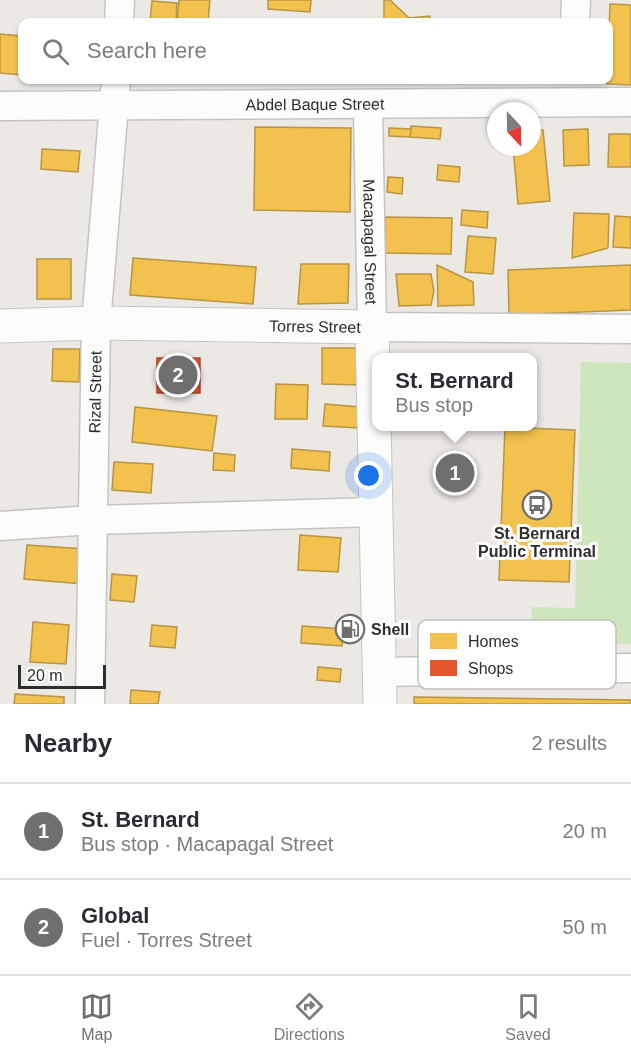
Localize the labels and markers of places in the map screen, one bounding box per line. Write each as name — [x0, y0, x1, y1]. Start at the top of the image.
pin: 2 — [158, 352, 198, 398]
pin: 1 — [436, 450, 474, 496]
bus stop icon: St. Bernard Public Terminal — [521, 489, 553, 521]
place label: St. Bernard Public Terminal — [478, 525, 596, 560]
fuel station icon: Shell — [334, 613, 366, 645]
place label: Shell — [371, 621, 409, 638]

